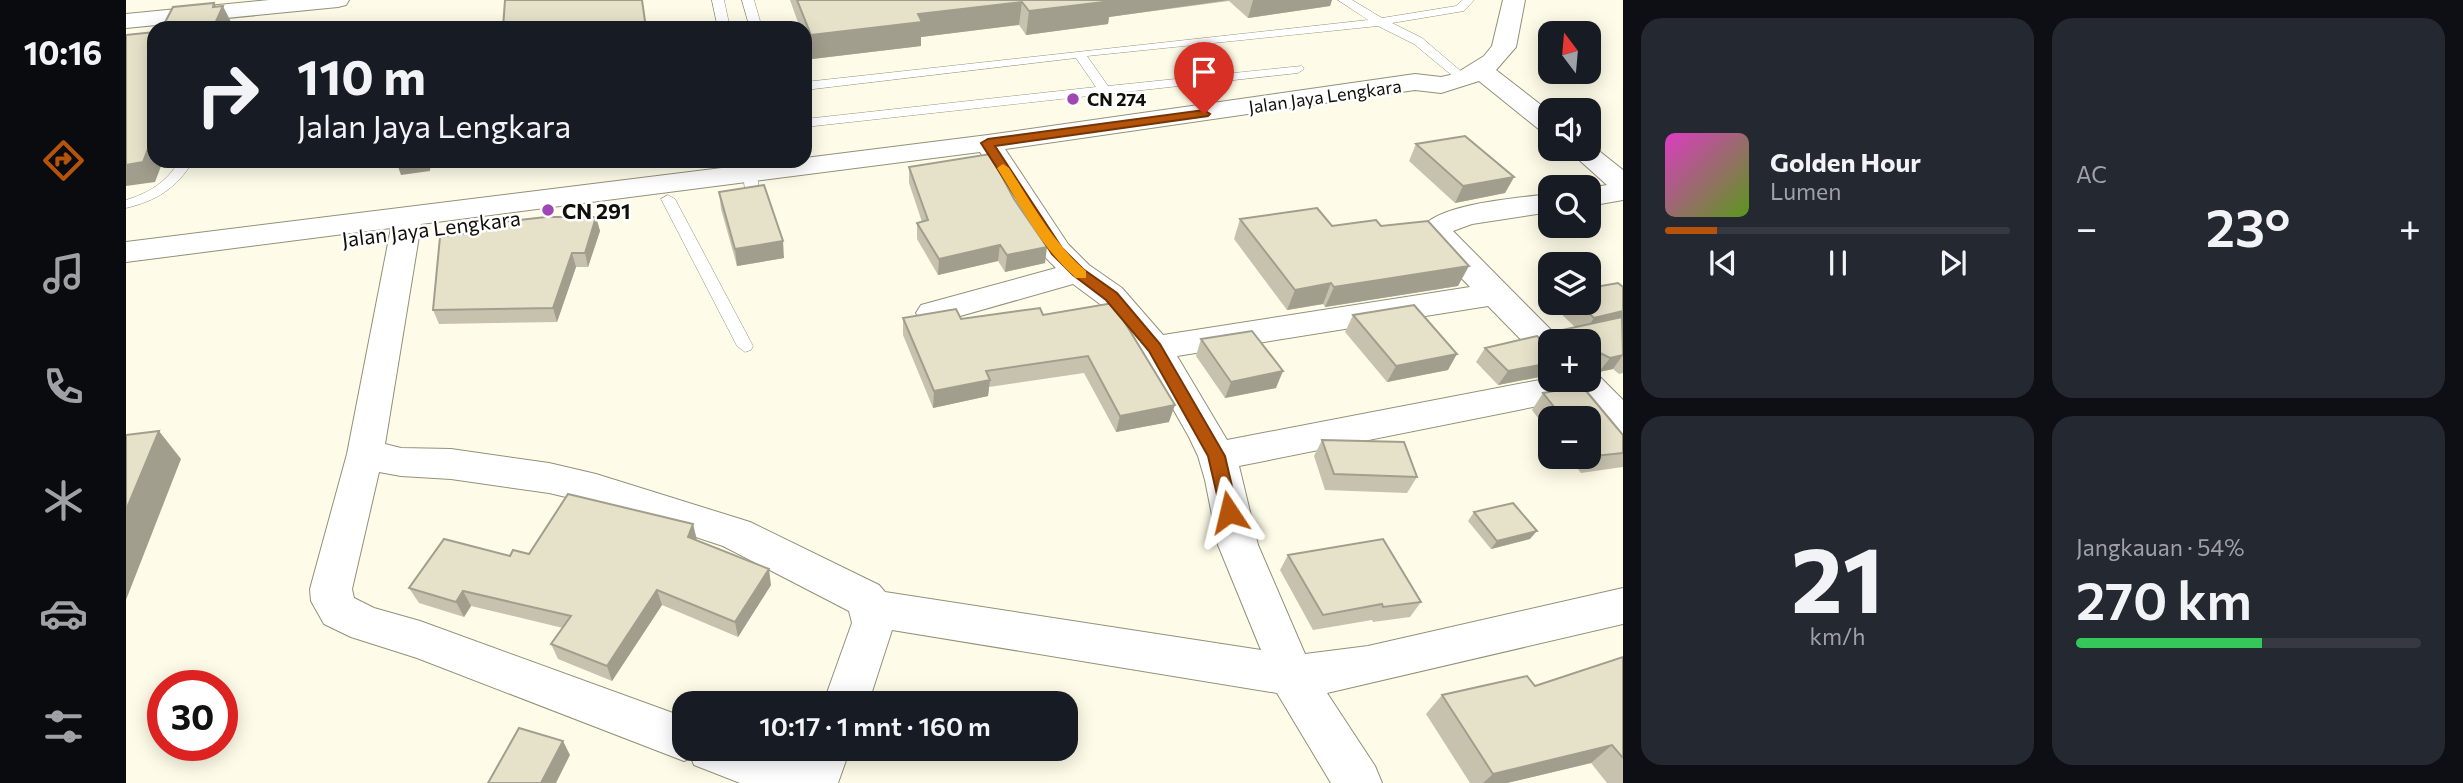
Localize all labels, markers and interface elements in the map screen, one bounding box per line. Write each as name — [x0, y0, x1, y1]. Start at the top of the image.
north arrow — [1538, 21, 1601, 84]
map controls — [1538, 21, 1601, 469]
text: 10:16 — [24, 32, 102, 72]
pin — [1174, 42, 1234, 114]
text: 110 m — [297, 45, 426, 105]
icon: right — [182, 49, 273, 140]
icon: arrive — [1185, 53, 1223, 91]
street label: Jalan Jaya Lengkara — [1247, 74, 1403, 118]
place label: CN 274 — [1087, 88, 1146, 110]
marker: CN 274 — [1065, 91, 1081, 107]
button: sound — [1538, 98, 1601, 161]
text: Jalan Jaya Lengkara — [297, 105, 571, 145]
icon: directions — [39, 136, 88, 185]
text: Golden Hour — [1770, 146, 1921, 177]
text: AC — [2076, 160, 2107, 188]
button: search — [1538, 175, 1601, 238]
text: Lumen — [1770, 177, 1841, 205]
text: 23° — [2206, 194, 2291, 258]
place label: CN 291 — [562, 198, 630, 223]
marker: CN 291 — [540, 202, 556, 218]
text: − — [2076, 203, 2098, 250]
text: + — [2399, 203, 2421, 250]
street label: Jalan Jaya Lengkara — [340, 205, 522, 251]
icon: previous — [1704, 244, 1742, 282]
icon: pause — [1819, 244, 1857, 282]
icon: next — [1934, 244, 1972, 282]
icon: music — [39, 249, 88, 298]
button: layers — [1538, 252, 1601, 315]
button: + — [1538, 329, 1601, 392]
icon: phone — [39, 362, 88, 411]
button: − — [1538, 406, 1601, 469]
position arrow — [1192, 475, 1266, 549]
icon: climate — [39, 476, 88, 525]
text: 21 — [1791, 520, 1884, 632]
text: Jangkauan · 54% — [2076, 533, 2244, 561]
text: 270 km — [2076, 567, 2252, 631]
icon: car — [39, 589, 88, 638]
text: km/h — [1810, 622, 1865, 650]
speed limit sign: 30 — [147, 670, 238, 761]
icon: filters — [39, 702, 88, 751]
text: 10:17 · 1 mnt · 160 m — [759, 710, 991, 741]

